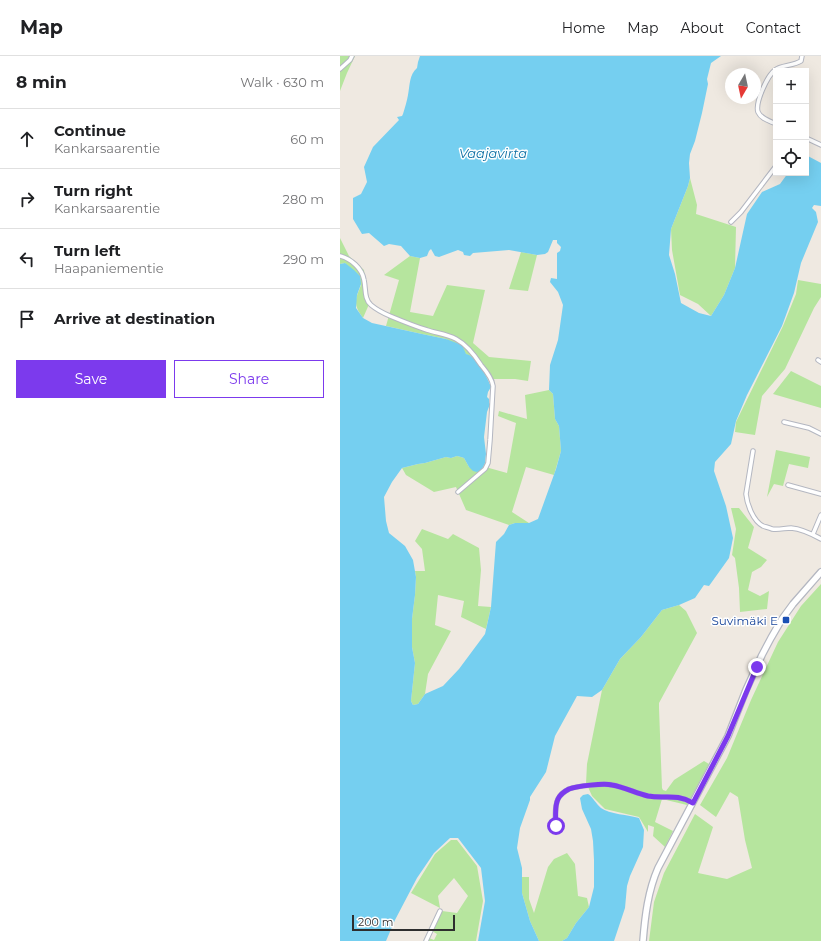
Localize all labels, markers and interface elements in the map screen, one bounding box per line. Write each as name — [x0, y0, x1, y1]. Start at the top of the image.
text: Map — [20, 16, 63, 39]
text: Home — [562, 19, 605, 37]
text: Map — [627, 19, 658, 37]
text: About — [680, 19, 724, 37]
text: Contact — [746, 19, 801, 37]
north arrow — [725, 68, 761, 104]
map controls — [773, 68, 809, 176]
button: + — [773, 68, 809, 104]
text: 8 min — [16, 72, 67, 92]
text: Walk · 630 m — [240, 74, 324, 90]
button: − — [773, 104, 809, 140]
text: Continue — [54, 121, 126, 140]
icon: ahead — [16, 128, 38, 150]
text: 60 m — [290, 131, 324, 147]
text: Kankarsaarentie — [54, 140, 160, 156]
button: locate — [773, 140, 809, 176]
water label: Vaajavirta — [459, 145, 527, 161]
text: Turn right — [54, 181, 133, 200]
icon: right — [16, 188, 38, 210]
text: 280 m — [283, 191, 324, 207]
text: Kankarsaarentie — [54, 200, 160, 216]
text: Turn left — [54, 241, 121, 260]
icon: left — [16, 248, 38, 270]
text: 290 m — [283, 251, 324, 267]
text: Haapaniementie — [54, 260, 164, 276]
icon: arrive — [16, 308, 38, 330]
text: Arrive at destination — [54, 309, 215, 328]
button: Save — [16, 360, 166, 398]
button: Share — [174, 360, 324, 398]
place label: Suvimäki E — [711, 613, 778, 628]
marker: Suvimäki E — [781, 615, 791, 625]
route end — [748, 658, 766, 676]
route start — [547, 817, 565, 835]
scale bar — [352, 913, 455, 932]
text: 200 m — [358, 915, 393, 929]

